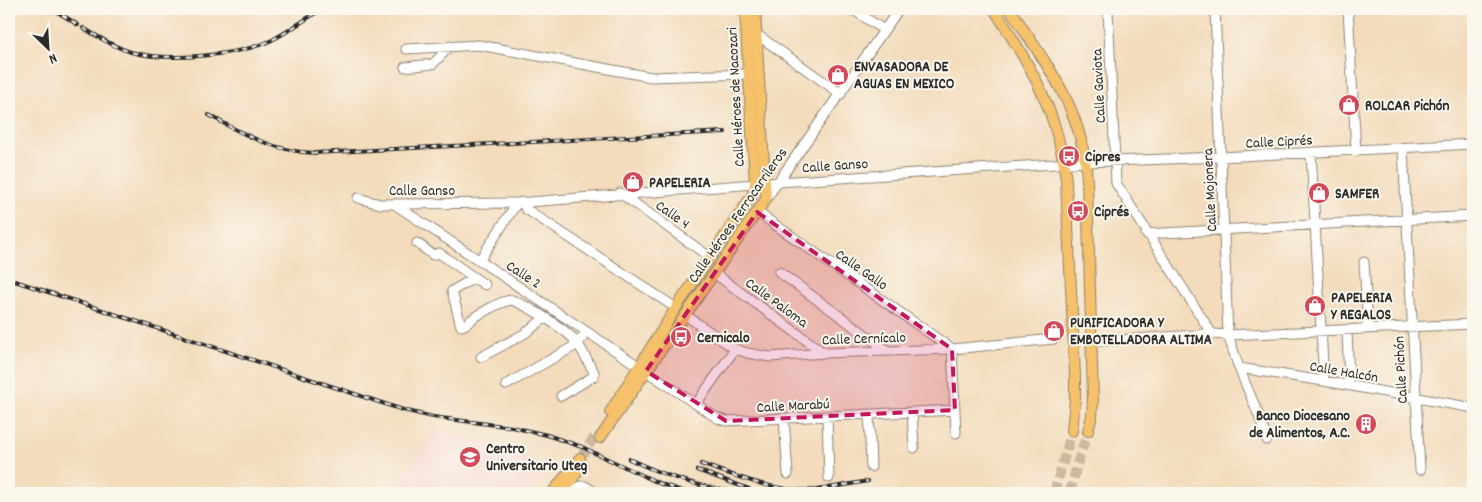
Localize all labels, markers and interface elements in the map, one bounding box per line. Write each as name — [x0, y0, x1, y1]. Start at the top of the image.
north arrow — [22, 22, 72, 72]
street label: Calle Héroes de Nacozari — [722, 26, 752, 167]
text: N — [45, 47, 60, 69]
street label: Calle Gaviota — [1087, 47, 1113, 124]
place label: ENVASADORA DE AGUAS EN MEXICO — [854, 57, 955, 96]
shop icon: ENVASADORA DE AGUAS EN MEXICO — [826, 63, 850, 87]
shop icon: ROLCAR Pichón — [1337, 93, 1361, 117]
place label: ROLCAR Pichón — [1365, 96, 1450, 118]
street label: Calle Ciprés — [1245, 130, 1313, 156]
street label: Calle Héroes Ferrocarrileros — [683, 144, 794, 288]
bus stop icon: Cipres — [1057, 144, 1081, 168]
place label: Cipres — [1085, 147, 1121, 169]
street label: Calle Mojonera — [1198, 147, 1224, 232]
street label: Calle Ganso — [801, 154, 869, 180]
shop icon: PAPELERIA — [621, 170, 645, 194]
place label: PAPELERIA — [649, 173, 711, 195]
street label: Calle Ganso — [389, 181, 455, 203]
shop icon: SAMFER — [1307, 181, 1331, 205]
place label: SAMFER — [1335, 184, 1379, 206]
street label: Calle 4 — [650, 196, 694, 236]
bus stop icon: Ciprés — [1066, 199, 1090, 223]
place label: Ciprés — [1094, 202, 1129, 224]
street label: Calle Gallo — [830, 244, 892, 297]
street label: Calle 2 — [501, 256, 545, 295]
street label: Calle Paloma — [740, 273, 813, 335]
place label: PAPELERIA Y REGALOS — [1330, 288, 1393, 327]
shop icon: PAPELERIA Y REGALOS — [1303, 294, 1327, 318]
place label: PURIFICADORA Y EMBOTELLADORA ALTIMA — [1070, 313, 1212, 352]
shop icon: PURIFICADORA Y EMBOTELLADORA ALTIMA — [1042, 319, 1066, 343]
bus stop icon: Cernicalo — [669, 325, 693, 349]
place label: Cernicalo — [697, 328, 750, 350]
street label: Calle Cernícalo — [822, 328, 907, 352]
street label: Calle Pichón — [1389, 335, 1415, 404]
street label: Calle Halcón — [1307, 356, 1380, 390]
street label: Calle Marabú — [756, 394, 830, 420]
place label: Banco Diocesano de Alimentos, A.C. — [1249, 406, 1350, 445]
building icon: Banco Diocesano de Alimentos, A.C. — [1354, 412, 1378, 436]
place label: Centro Universitario Uteg — [486, 439, 588, 478]
school or university icon: Centro Universitario Uteg — [458, 445, 482, 469]

